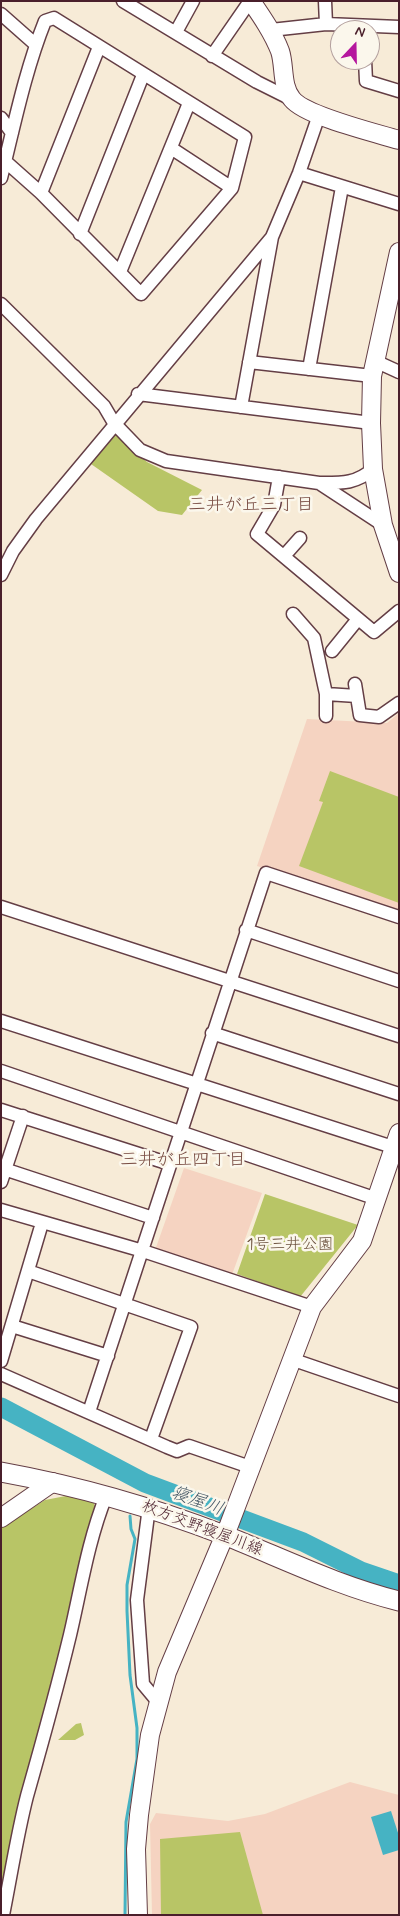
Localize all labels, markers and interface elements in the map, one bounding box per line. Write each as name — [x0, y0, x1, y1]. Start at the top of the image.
north arrow — [330, 20, 380, 70]
text: N — [352, 22, 368, 42]
district label: 三井が丘三丁目 — [188, 495, 314, 517]
district label: 三井が丘四丁目 — [120, 1150, 246, 1172]
park label: 1号三井公園 — [246, 1236, 334, 1256]
water label: 寝屋川 — [168, 1483, 226, 1521]
street label: 枚方交野寝屋川線 — [139, 1497, 265, 1561]

